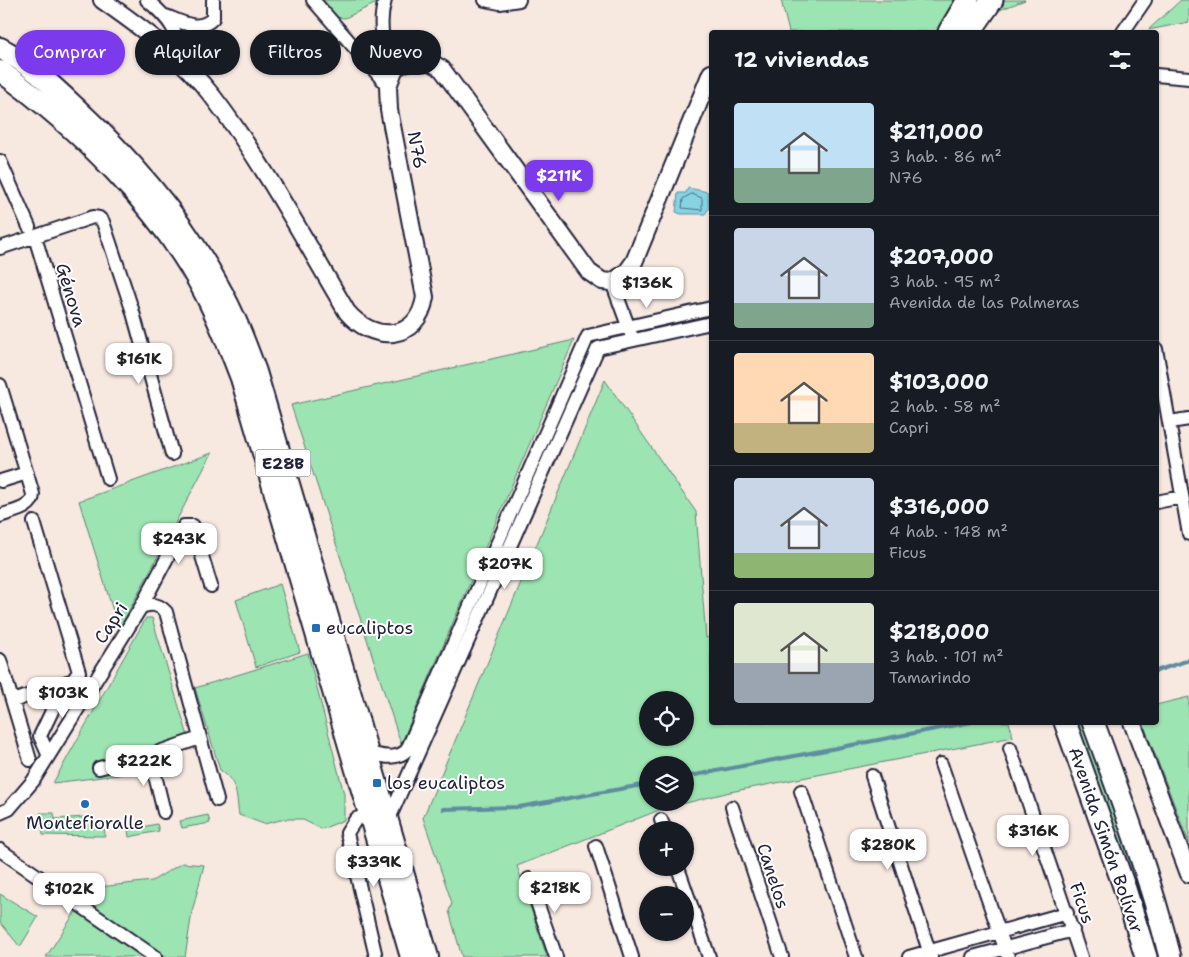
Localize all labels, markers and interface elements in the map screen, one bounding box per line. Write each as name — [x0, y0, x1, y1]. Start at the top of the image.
chip: Comprar — [15, 30, 125, 75]
chip: Alquilar — [135, 30, 240, 75]
chip: Filtros — [250, 30, 341, 75]
chip: Nuevo — [351, 30, 441, 75]
text: 12 viviendas — [734, 46, 869, 74]
icon: filters — [1106, 46, 1134, 74]
text: $211,000 — [889, 118, 984, 146]
icon: home — [774, 123, 834, 183]
street label: N76 — [402, 129, 432, 171]
text: 3 hab. · 86 m² — [889, 146, 1002, 167]
pin: $211K — [524, 160, 594, 202]
text: $211K — [536, 165, 582, 186]
text: N76 — [889, 167, 923, 188]
text: $207,000 — [889, 243, 994, 271]
icon: home — [774, 248, 834, 308]
street label: Génova — [50, 260, 92, 330]
pin: $136K — [612, 266, 682, 309]
text: 3 hab. · 95 m² — [889, 271, 1001, 292]
text: $136K — [622, 272, 672, 293]
text: Avenida de las Palmeras — [889, 292, 1080, 313]
pin: $161K — [104, 342, 174, 385]
text: $161K — [116, 348, 162, 369]
text: $103,000 — [889, 368, 989, 396]
icon: home — [774, 373, 834, 433]
text: 2 hab. · 58 m² — [889, 396, 1001, 417]
text: Capri — [889, 417, 929, 438]
road number: E28B — [256, 449, 310, 476]
text: $316,000 — [889, 493, 990, 521]
icon: home — [774, 498, 834, 558]
text: 4 hab. · 148 m² — [889, 521, 1008, 542]
pin: $243K — [144, 522, 214, 565]
text: $243K — [152, 528, 206, 549]
text: Ficus — [889, 542, 927, 563]
pin: $207K — [470, 548, 540, 590]
text: $207K — [478, 553, 532, 574]
street label: Capri — [89, 598, 133, 648]
place label: eucaliptos — [326, 616, 413, 640]
text: $218,000 — [889, 618, 989, 646]
marker: eucaliptos — [310, 622, 322, 634]
icon: home — [774, 623, 834, 683]
text: 3 hab. · 101 m² — [889, 646, 1004, 667]
text: Tamarindo — [889, 667, 971, 688]
pin: $103K — [28, 676, 98, 719]
text: $103K — [38, 682, 88, 703]
map controls — [639, 691, 694, 941]
button: locate — [639, 691, 694, 746]
pin: $222K — [109, 744, 179, 787]
street label: Avenida Simón Bolívar — [1063, 744, 1149, 936]
text: $222K — [117, 750, 171, 771]
button: layers — [639, 756, 694, 811]
place label: los eucaliptos — [387, 771, 505, 795]
marker: los eucaliptos — [371, 777, 383, 789]
marker: Montefioralle — [79, 798, 91, 810]
place label: Montefioralle — [26, 811, 144, 835]
pin: $316K — [998, 814, 1068, 857]
text: $316K — [1008, 820, 1058, 841]
button: + — [639, 821, 694, 876]
pin: $280K — [853, 828, 923, 871]
text: $280K — [861, 834, 915, 855]
street label: Canelos — [751, 840, 795, 912]
pin: $339K — [339, 846, 409, 888]
text: $339K — [347, 851, 401, 872]
pin: $102K — [34, 872, 104, 915]
pin: $218K — [520, 872, 590, 914]
text: $218K — [530, 877, 580, 898]
text: $102K — [44, 878, 94, 899]
street label: Ficus — [1064, 879, 1100, 927]
button: − — [639, 886, 694, 941]

